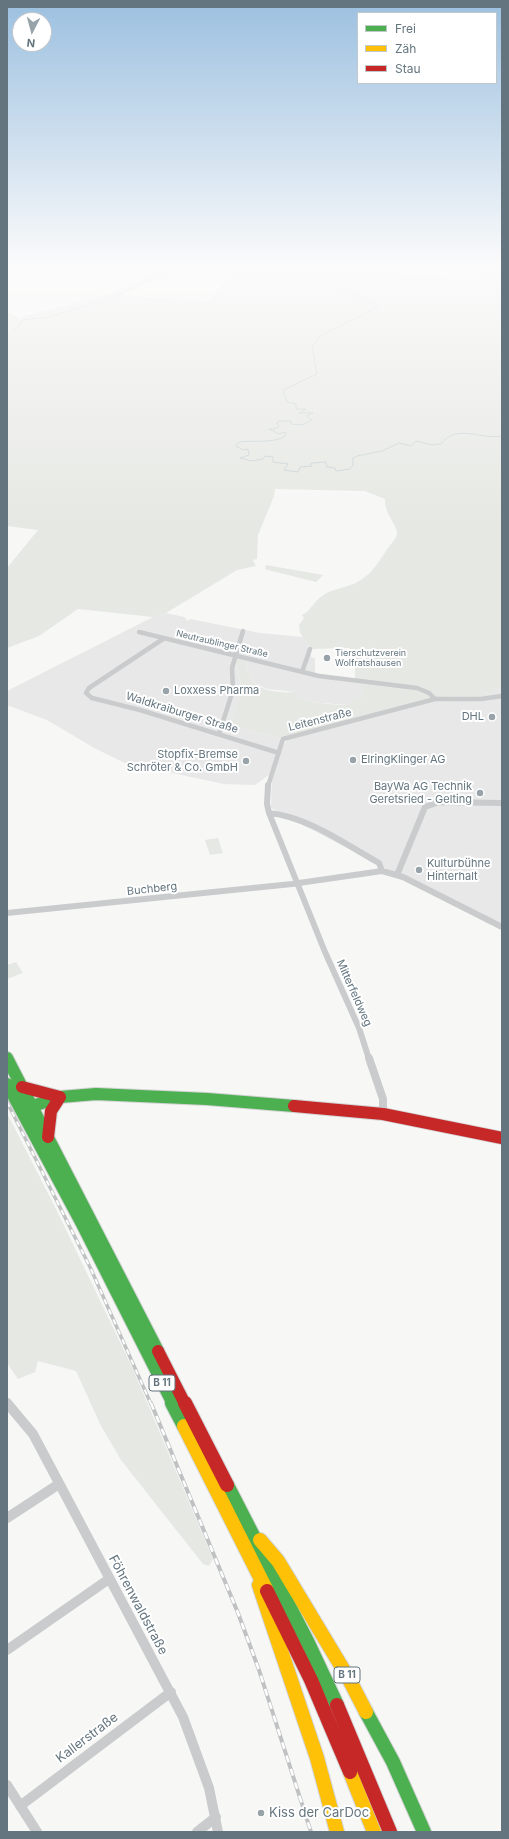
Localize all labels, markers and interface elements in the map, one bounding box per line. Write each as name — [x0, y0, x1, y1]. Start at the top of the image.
north arrow — [12, 12, 52, 52]
legend — [357, 12, 497, 84]
text: Frei — [395, 21, 416, 36]
text: N — [26, 36, 36, 50]
text: Zäh — [395, 41, 416, 56]
text: Stau — [395, 61, 421, 76]
street label: Neutraublinger Straße — [175, 628, 269, 660]
place label: Tierschutzverein Wolfratshausen — [335, 648, 406, 669]
marker: Tierschutzverein Wolfratshausen — [322, 653, 332, 663]
place label: Loxxess Pharma — [174, 684, 259, 698]
marker: Loxxess Pharma — [161, 686, 171, 696]
street label: Waldkraiburger Straße — [124, 690, 240, 736]
street label: Leitenstraße — [287, 706, 353, 734]
place label: DHL — [462, 710, 484, 724]
marker: DHL — [487, 712, 497, 722]
place label: Stopfix-Bremse Schröter & Co. GmbH — [127, 748, 238, 774]
place label: ElringKlinger AG — [361, 753, 446, 767]
marker: ElringKlinger AG — [348, 755, 358, 765]
marker: Stopfix-Bremse Schröter & Co. GmbH — [241, 756, 251, 766]
place label: BayWa AG Technik Geretsried - Gelting — [369, 780, 472, 806]
marker: BayWa AG Technik Geretsried - Gelting — [475, 788, 485, 798]
place label: Kulturbühne Hinterhalt — [427, 857, 490, 883]
marker: Kulturbühne Hinterhalt — [414, 865, 424, 875]
street label: Buchberg — [126, 880, 178, 898]
street label: Mitterfeldweg — [333, 958, 375, 1028]
road number: B 11 — [149, 1375, 175, 1391]
street label: Föhrenwaldstraße — [105, 1553, 171, 1657]
road number: B 11 — [334, 1667, 360, 1683]
street label: Kallerstraße — [53, 1710, 121, 1766]
place label: Kiss der CarDoc — [269, 1805, 369, 1821]
marker: Kiss der CarDoc — [256, 1808, 266, 1818]

